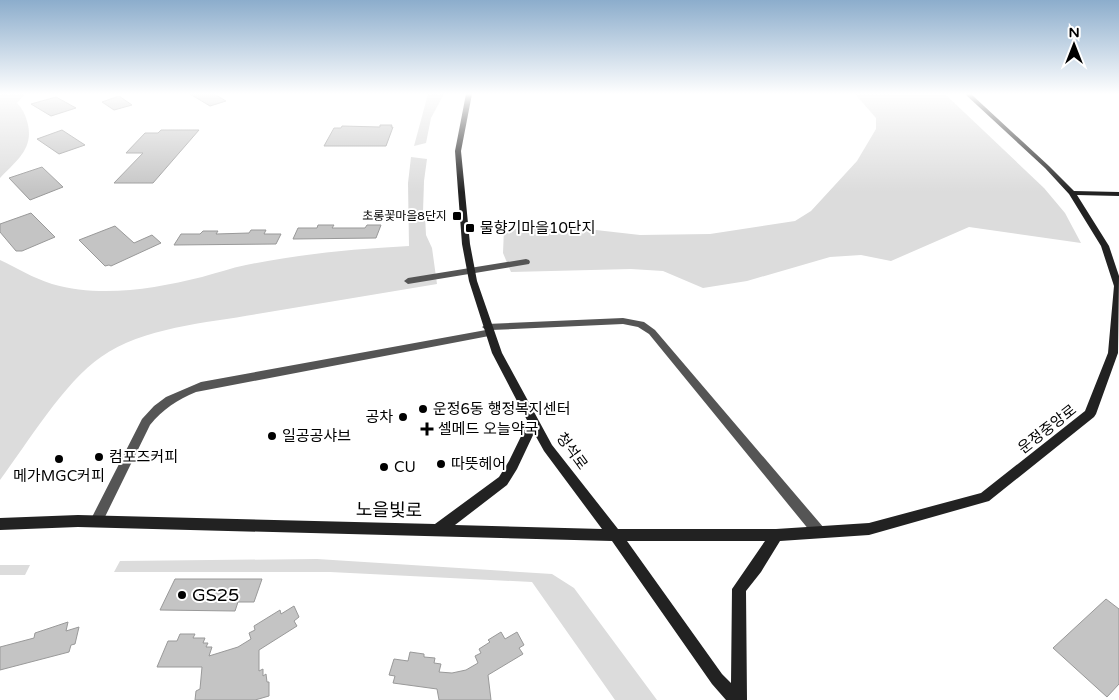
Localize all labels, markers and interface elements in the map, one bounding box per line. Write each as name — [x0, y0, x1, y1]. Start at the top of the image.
north arrow — [1049, 20, 1099, 70]
text: N — [1068, 24, 1080, 41]
place label: 초롱꽃마을8단지 — [362, 209, 447, 223]
marker: 초롱꽃마을8단지 — [451, 210, 463, 222]
place label: 물향기마을10단지 — [480, 219, 595, 237]
marker: 물향기마을10단지 — [464, 222, 476, 234]
place label: 운정6동 행정복지센터 — [433, 400, 571, 418]
street label: 운정중앙로 — [1014, 401, 1080, 457]
marker: 운정6동 행정복지센터 — [417, 403, 429, 415]
place label: 공차 — [365, 408, 393, 426]
marker: 공차 — [397, 411, 409, 423]
place label: 셀메드 오늘약국 — [438, 420, 539, 438]
marker: 셀메드 오늘약국 — [420, 422, 434, 436]
place label: 일공공샤브 — [282, 427, 351, 445]
street label: 청석로 — [553, 429, 591, 473]
marker: 일공공샤브 — [266, 430, 278, 442]
place label: 컴포즈커피 — [109, 448, 178, 466]
marker: 컴포즈커피 — [93, 451, 105, 463]
marker: 메가MGC커피 — [53, 453, 65, 465]
place label: 따뜻헤어 — [451, 455, 506, 473]
place label: CU — [394, 458, 416, 476]
marker: 따뜻헤어 — [435, 458, 447, 470]
marker: CU — [378, 461, 390, 473]
place label: 메가MGC커피 — [13, 467, 105, 485]
street label: 노을빛로 — [356, 498, 422, 522]
place label: GS25 — [192, 584, 239, 606]
marker: GS25 — [176, 589, 188, 601]

